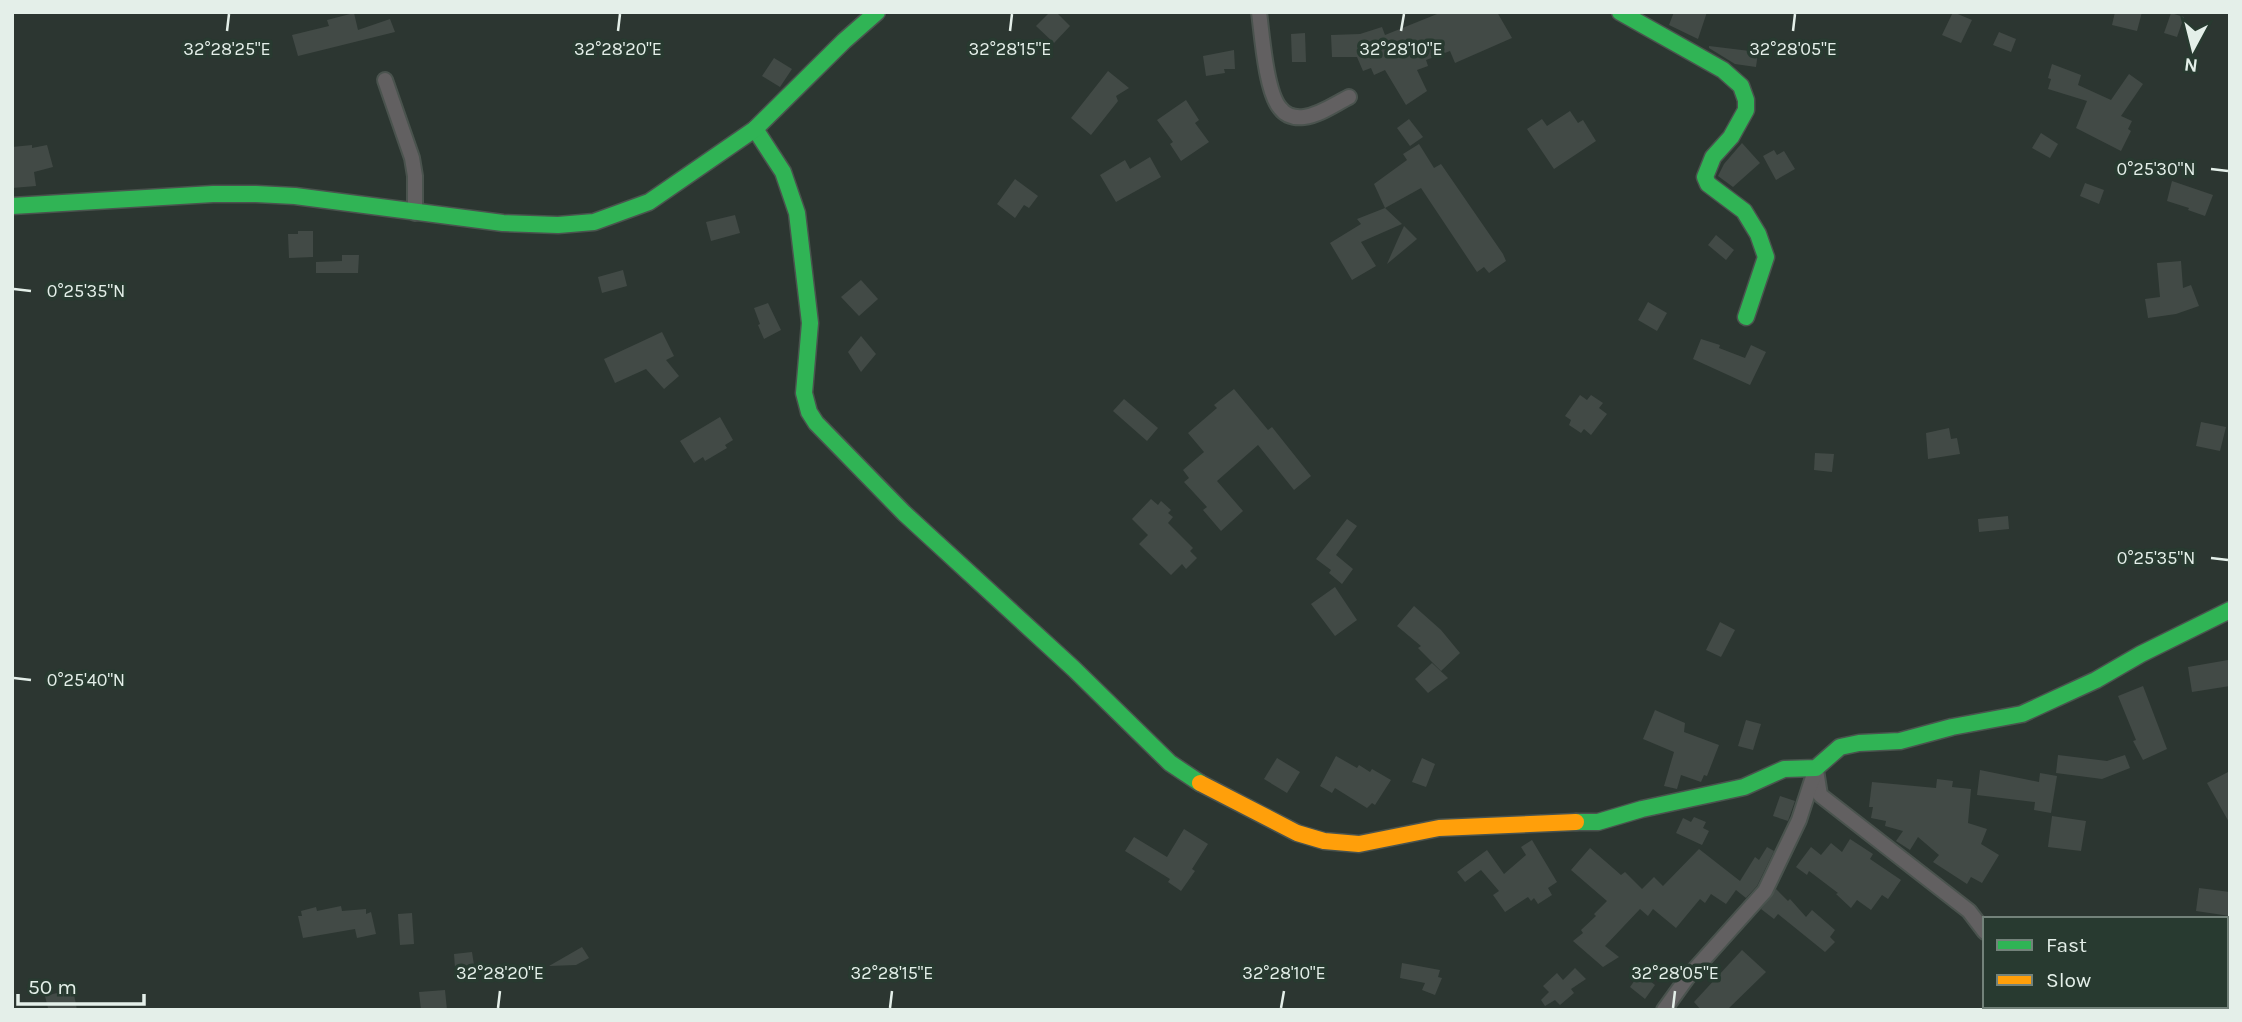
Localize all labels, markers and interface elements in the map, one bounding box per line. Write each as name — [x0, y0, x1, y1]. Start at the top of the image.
north arrow — [2158, 14, 2228, 84]
text: 32°28'25"E — [183, 38, 271, 60]
text: 32°28'20"E — [574, 38, 662, 60]
text: 32°28'15"E — [969, 38, 1051, 60]
text: 32°28'10"E — [1359, 38, 1443, 60]
text: 32°28'05"E — [1749, 38, 1837, 60]
text: N — [2183, 53, 2199, 77]
text: 0°25'30"N — [2117, 158, 2195, 180]
text: 0°25'35"N — [47, 280, 125, 302]
text: 0°25'35"N — [2117, 547, 2195, 569]
text: 0°25'40"N — [47, 669, 125, 691]
legend — [1983, 917, 2228, 1008]
text: Fast — [2046, 933, 2087, 957]
scale bar — [18, 962, 144, 1006]
text: 32°28'20"E — [456, 962, 544, 984]
text: 32°28'15"E — [851, 962, 933, 984]
text: 32°28'10"E — [1242, 962, 1326, 984]
text: 32°28'05"E — [1631, 962, 1719, 984]
text: Slow — [2046, 968, 2091, 992]
text: 50 m — [28, 975, 77, 999]

